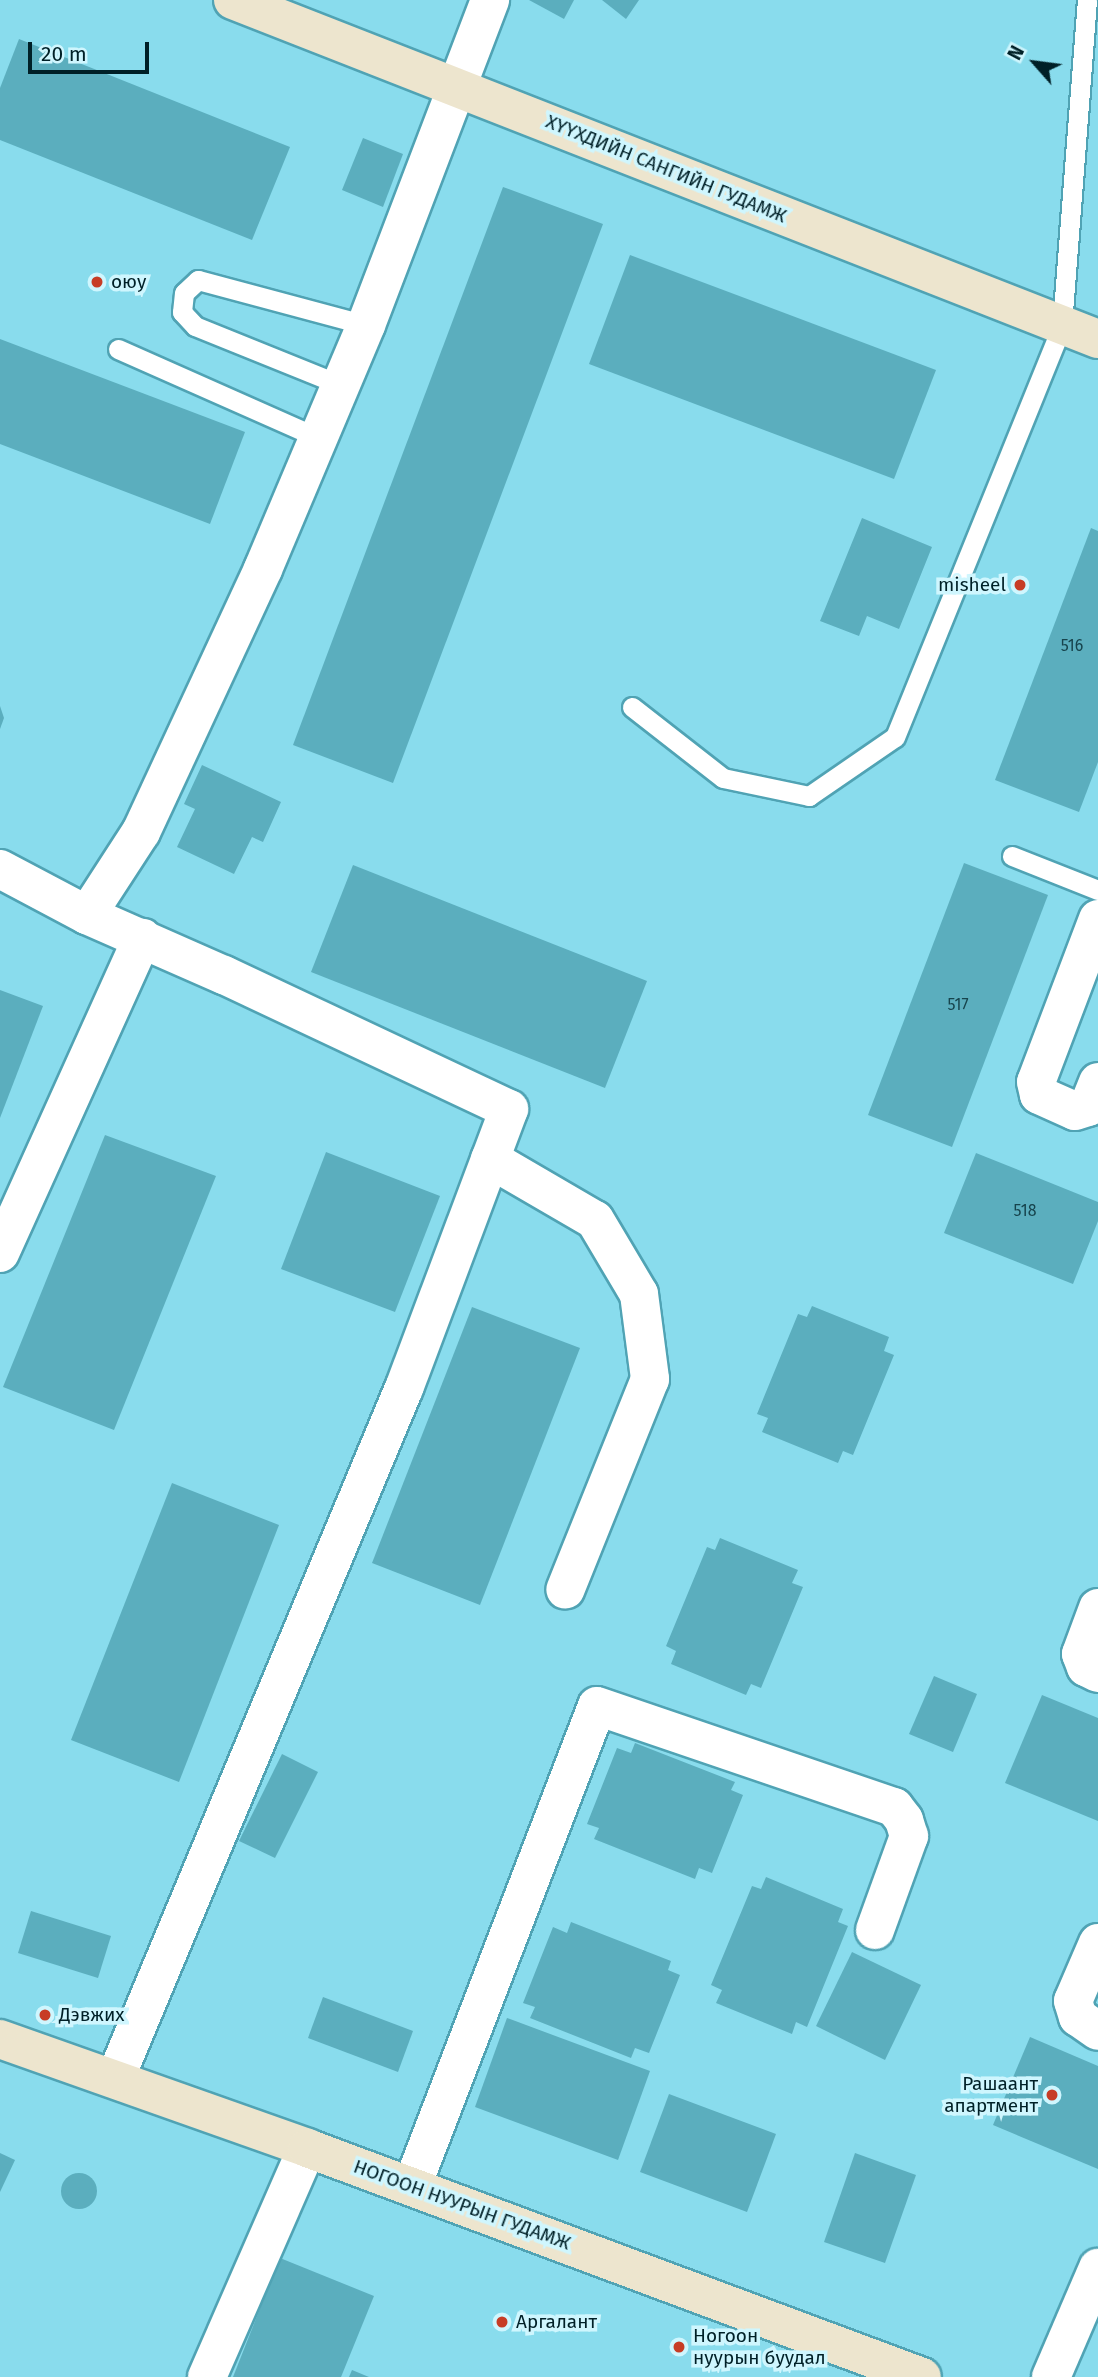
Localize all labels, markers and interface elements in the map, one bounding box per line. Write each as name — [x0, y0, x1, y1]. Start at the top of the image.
scale bar — [32, 28, 152, 72]
north arrow — [1000, 28, 1070, 98]
text: 20 m — [41, 41, 87, 67]
text: N — [1003, 42, 1029, 64]
street label: ХҮҮХДИЙН САНГИЙН ГУДАМЖ — [542, 110, 790, 228]
place label: оюу — [111, 271, 146, 293]
marker: оюу — [89, 274, 105, 290]
place label: misheel — [938, 574, 1006, 596]
marker: misheel — [1012, 577, 1028, 593]
house number: 516 — [1061, 636, 1083, 656]
house number: 517 — [947, 995, 969, 1015]
house number: 518 — [1014, 1201, 1036, 1221]
place label: Дэвжих — [59, 2004, 125, 2026]
marker: Дэвжих — [37, 2007, 53, 2023]
place label: Рашаант апартмент — [944, 2073, 1038, 2117]
marker: Рашаант апартмент — [1044, 2087, 1060, 2103]
street label: НОГООН НУУРЫН ГУДАМЖ — [350, 2155, 574, 2255]
place label: Аргалант — [516, 2311, 597, 2333]
marker: Аргалант — [494, 2314, 510, 2330]
place label: Ногоон нуурын буудал — [693, 2325, 826, 2369]
marker: Ногоон нуурын буудал — [671, 2339, 687, 2355]

